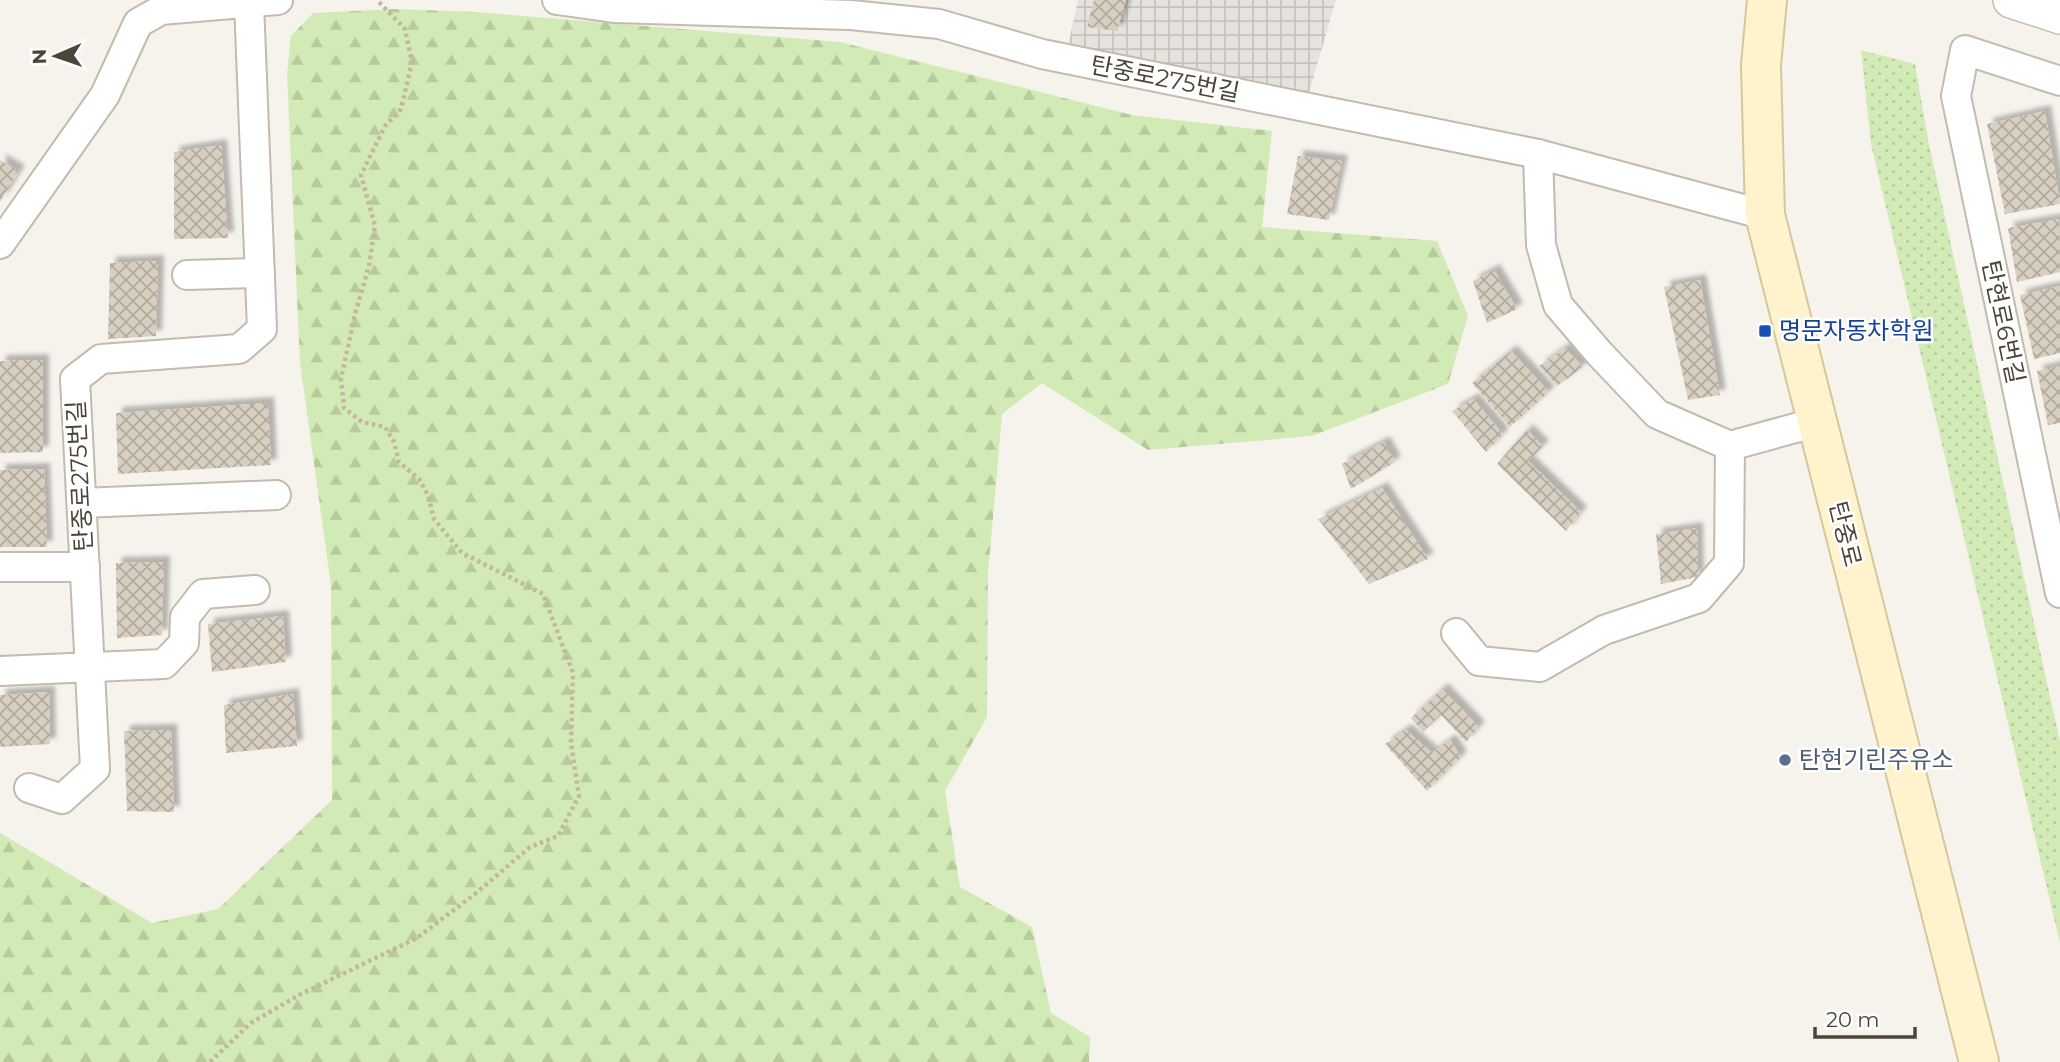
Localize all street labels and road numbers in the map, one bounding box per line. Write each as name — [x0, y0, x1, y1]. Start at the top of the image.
street label: 탄중로275번길 — [1088, 50, 1242, 107]
street label: 탄현로6번길 — [1976, 258, 2031, 386]
street label: 탄중로275번길 — [61, 400, 98, 552]
street label: 탄중로 — [1823, 498, 1868, 570]

